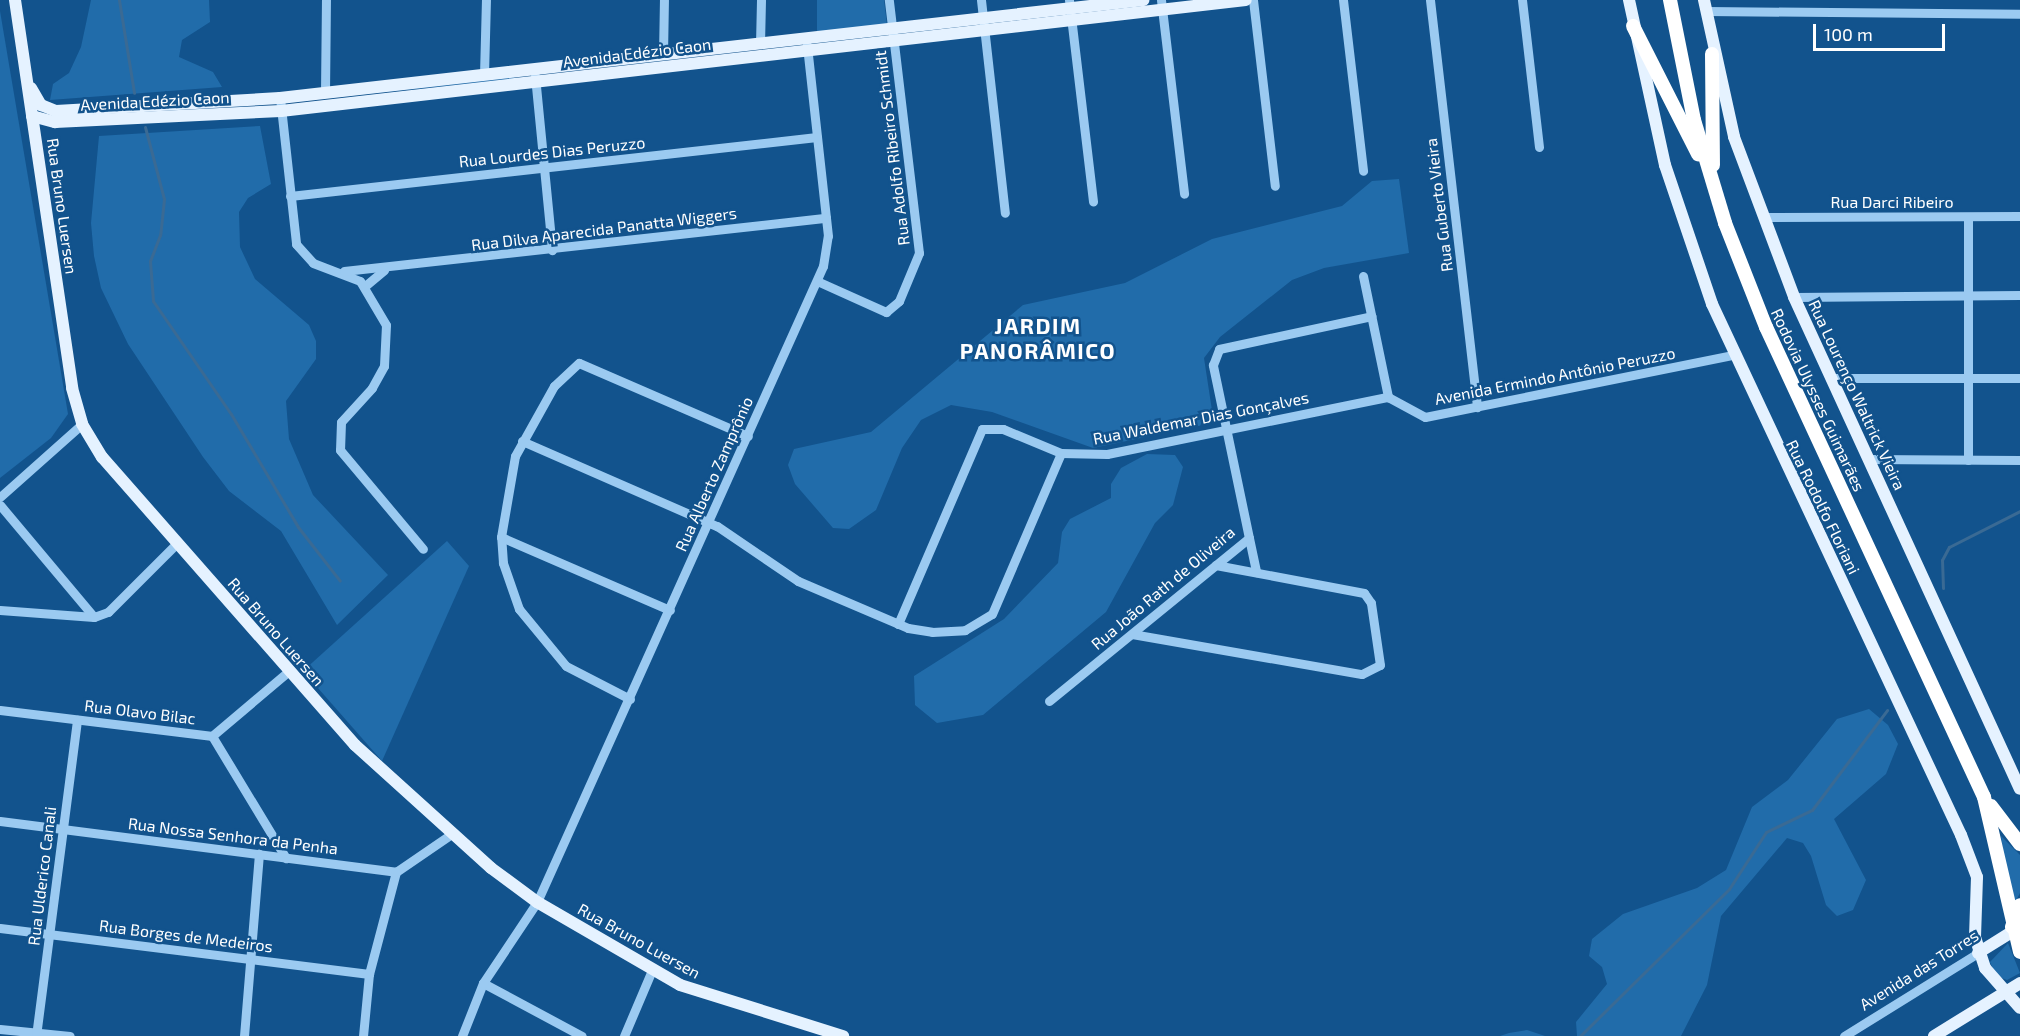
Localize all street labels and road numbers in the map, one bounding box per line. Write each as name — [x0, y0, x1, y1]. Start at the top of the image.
street label: Avenida Edézio Caon — [562, 34, 712, 72]
street label: Rua Adolfo Ribeiro Schmidt — [870, 49, 914, 247]
street label: Avenida Edézio Caon — [80, 88, 230, 114]
street label: Rua Lourdes Dias Peruzzo — [458, 133, 646, 171]
street label: Rua Bruno Luersen — [43, 137, 81, 275]
street label: Rua Guberto Vieira — [1421, 137, 1457, 273]
street label: Rua Darci Ribeiro — [1830, 192, 1954, 212]
street label: Rua Dilva Aparecida Panatta Wiggers — [470, 203, 738, 255]
street label: Rua Lourenço Waltrick Vieira — [1804, 297, 1910, 493]
street label: Rodovia Ulysses Guimarães — [1767, 305, 1869, 495]
street label: Avenida Ermindo Antônio Peruzzo — [1433, 343, 1677, 409]
street label: Rua Waldemar Dias Gonçalves — [1091, 388, 1311, 448]
street label: Rua Alberto Zamprônio — [671, 393, 757, 555]
street label: Rua Rodolfo Floriani — [1782, 437, 1864, 577]
street label: Rua João Rath de Oliveira — [1087, 522, 1239, 654]
street label: Rua Bruno Luersen — [224, 574, 328, 690]
street label: Rua Olavo Bilac — [83, 696, 197, 728]
street label: Rua Ulderico Canali — [24, 805, 60, 947]
street label: Rua Nossa Senhora da Penha — [127, 814, 339, 858]
street label: Rua Bruno Luersen — [574, 899, 704, 983]
street label: Rua Borges de Medeiros — [98, 916, 274, 956]
street label: Avenida das Torres — [1856, 926, 1982, 1014]

